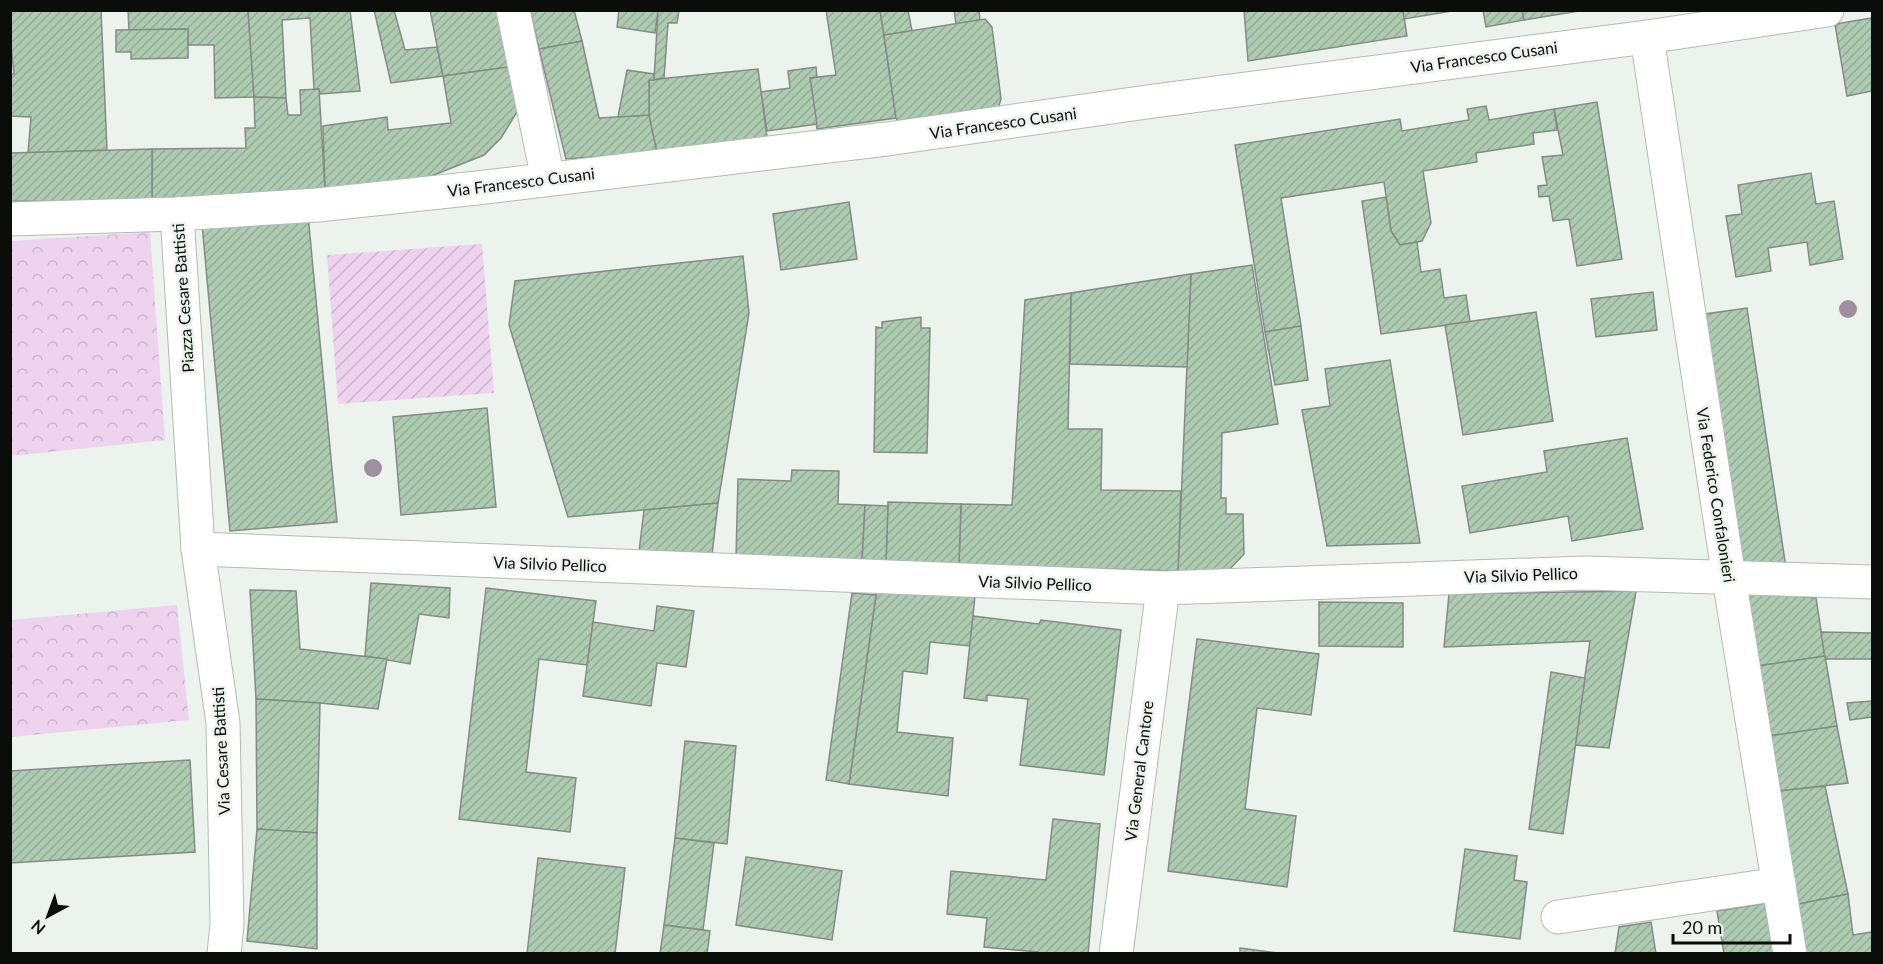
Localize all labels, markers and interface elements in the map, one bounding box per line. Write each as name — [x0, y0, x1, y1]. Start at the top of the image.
street label: Via Francesco Cusani — [1409, 37, 1559, 76]
street label: Via Francesco Cusani — [928, 103, 1078, 142]
street label: Via Francesco Cusani — [446, 163, 596, 200]
street label: Piazza Cesare Battisti — [168, 223, 197, 373]
street label: Via Federico Confalonieri — [1693, 406, 1740, 584]
street label: Via Silvio Pellico — [493, 552, 607, 575]
street label: Via Silvio Pellico — [1464, 563, 1578, 586]
street label: Via Silvio Pellico — [978, 571, 1092, 594]
street label: Via Cesare Battisti — [208, 686, 233, 816]
street label: Via General Cantore — [1120, 699, 1157, 842]
north arrow — [18, 886, 78, 946]
scale bar — [1673, 907, 1790, 945]
text: N — [27, 916, 49, 939]
text: 20 m — [1682, 916, 1722, 938]

